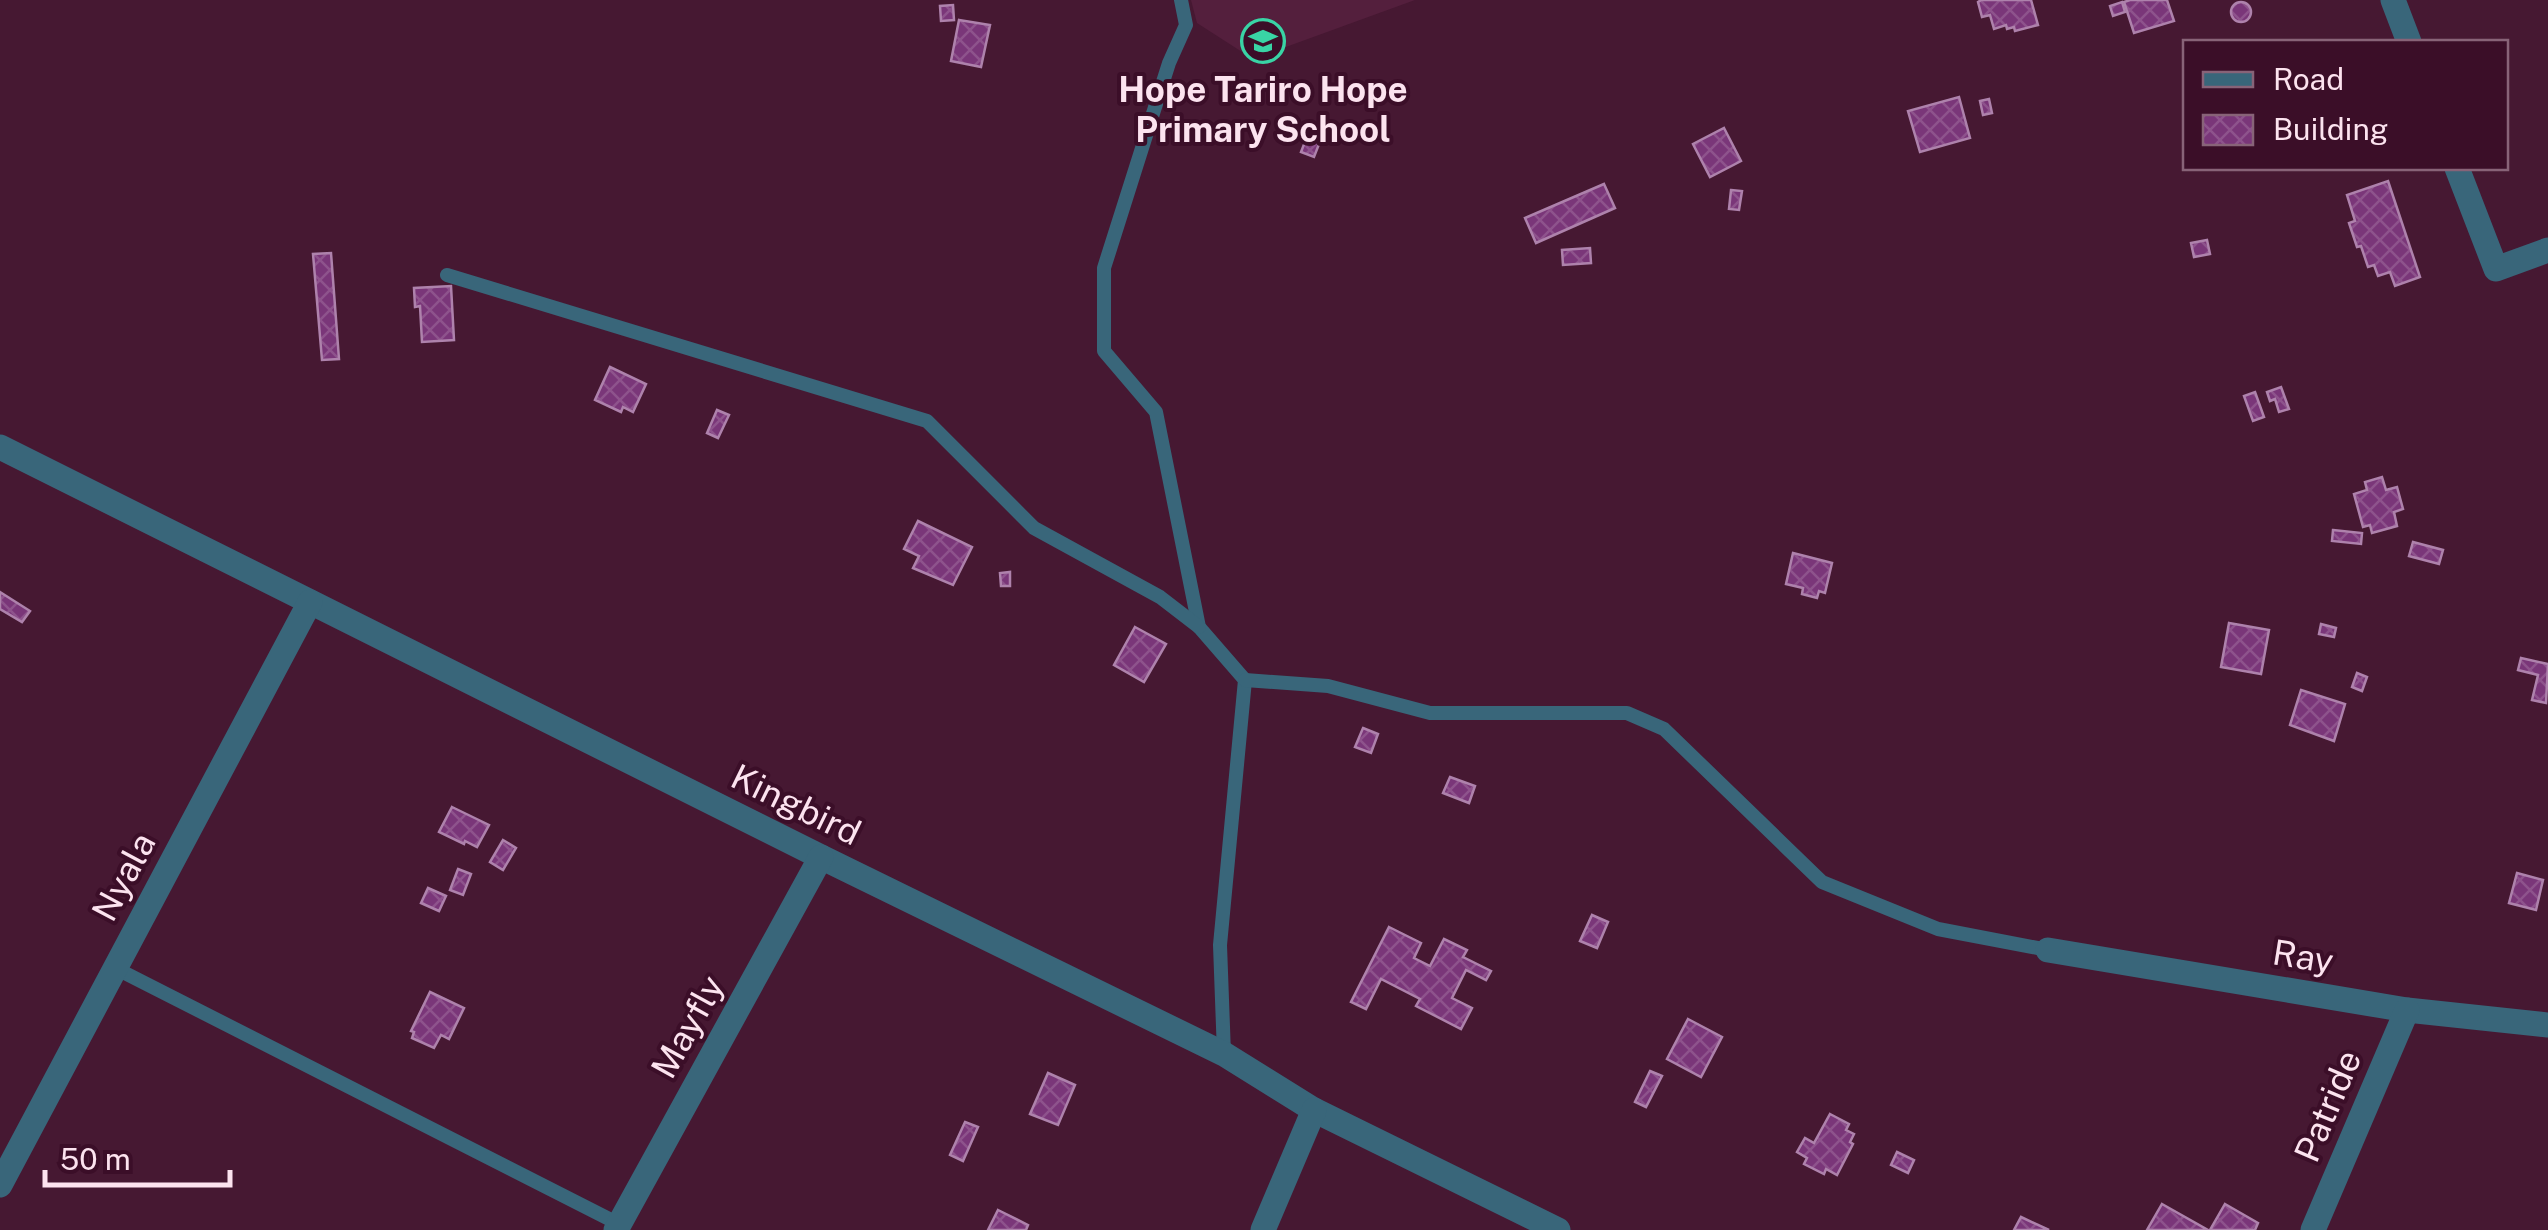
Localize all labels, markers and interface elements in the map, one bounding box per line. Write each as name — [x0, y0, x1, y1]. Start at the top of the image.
school or university icon: Hope Tariro Hope Primary School — [1240, 18, 1286, 64]
legend — [2183, 40, 2508, 170]
text: Road — [2273, 61, 2344, 97]
place label: Hope Tariro Hope Primary School — [1118, 69, 1408, 150]
text: Building — [2273, 111, 2388, 147]
street label: Kingbird — [725, 756, 868, 853]
street label: Nyala — [83, 826, 164, 928]
street label: Ray — [2270, 932, 2336, 982]
street label: Mayfly — [643, 968, 732, 1085]
street label: Patride — [2286, 1044, 2369, 1168]
scale bar — [45, 1125, 230, 1187]
text: 50 m — [60, 1141, 131, 1177]

